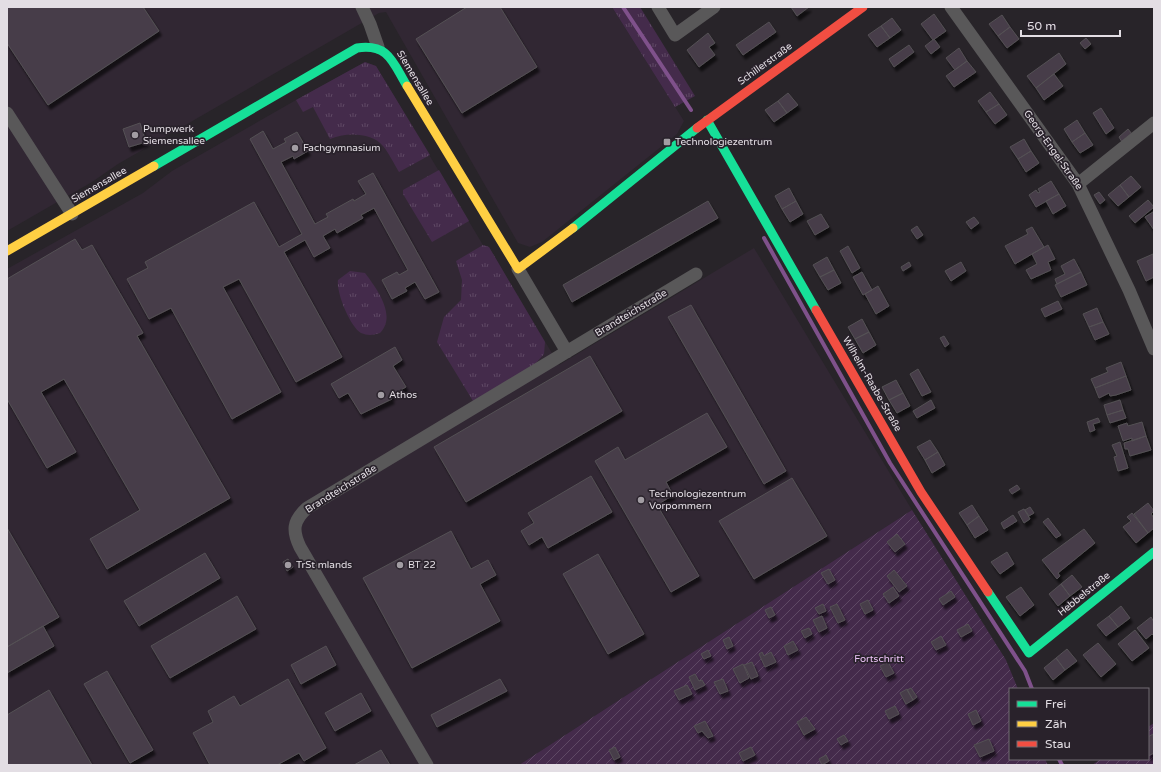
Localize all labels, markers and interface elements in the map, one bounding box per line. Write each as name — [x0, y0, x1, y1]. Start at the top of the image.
scale bar — [1021, 12, 1120, 38]
text: 50 m — [1027, 19, 1056, 33]
street label: Schillerstraße — [735, 40, 795, 88]
street label: Siemensallee — [394, 48, 436, 108]
street label: Georg-Engel-Straße — [1021, 108, 1085, 192]
place label: Pumpwerk Siemensallee — [143, 123, 205, 147]
marker: Pumpwerk Siemensallee — [130, 130, 140, 140]
place label: Technologiezentrum — [675, 136, 772, 148]
marker: Technologiezentrum — [662, 137, 672, 147]
place label: Fachgymnasium — [303, 142, 381, 154]
marker: Fachgymnasium — [290, 143, 300, 153]
street label: Siemensallee — [69, 164, 129, 206]
street label: Brandteichstraße — [593, 287, 669, 339]
street label: Wilhelm-Raabe-Straße — [840, 334, 904, 434]
place label: Athos — [389, 389, 417, 401]
marker: Athos — [376, 390, 386, 400]
street label: Brandteichstraße — [303, 462, 379, 516]
place label: Technologiezentrum Vorpommern — [649, 488, 746, 512]
marker: Technologiezentrum Vorpommern — [636, 495, 646, 505]
place label: TrSt mlands — [296, 559, 352, 571]
place label: BT 22 — [408, 559, 436, 571]
marker: TrSt mlands — [283, 560, 293, 570]
marker: BT 22 — [395, 560, 405, 570]
street label: Hebbelstraße — [1056, 569, 1113, 619]
park label: Fortschritt — [854, 653, 904, 665]
legend — [1009, 688, 1149, 760]
text: Frei — [1045, 697, 1066, 711]
text: Zäh — [1045, 717, 1067, 731]
text: Stau — [1045, 737, 1071, 751]

